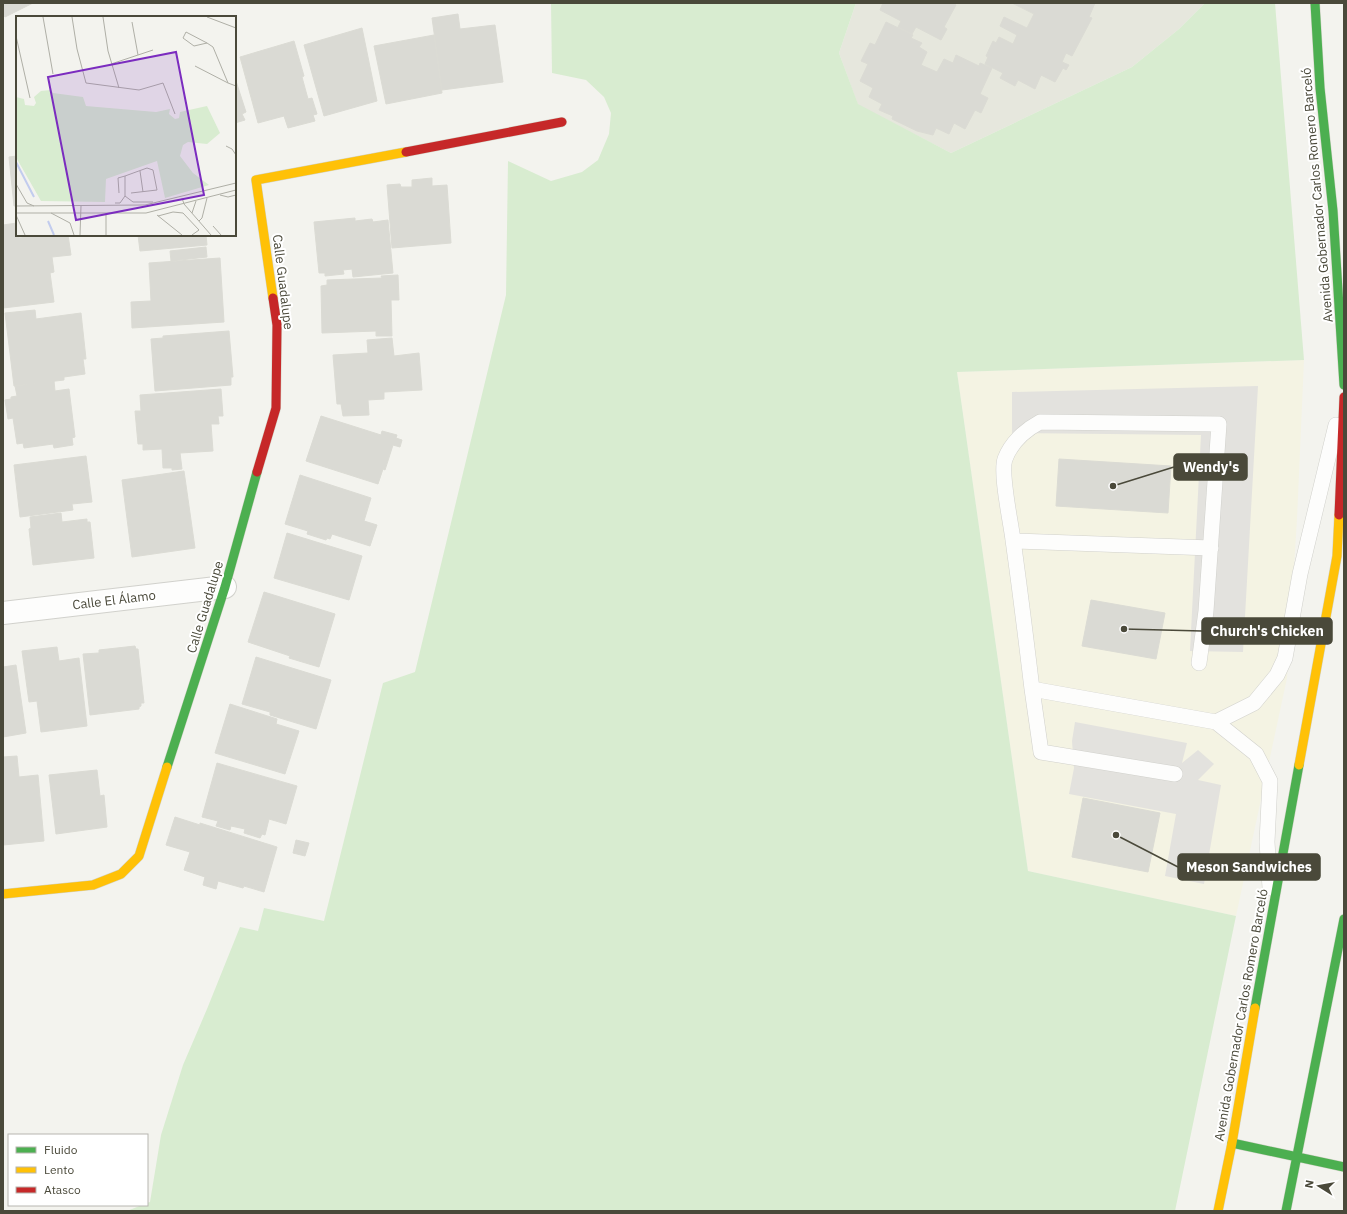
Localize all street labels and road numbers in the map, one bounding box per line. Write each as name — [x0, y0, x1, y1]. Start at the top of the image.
street label: Avenida Gobernador Carlos Romero Barceló — [1297, 67, 1337, 323]
street label: Calle Guadalupe — [269, 233, 297, 331]
street label: Calle Guadalupe — [183, 559, 227, 655]
street label: Calle El Álamo — [71, 586, 157, 614]
street label: Avenida Gobernador Carlos Romero Barceló — [1210, 887, 1272, 1143]

